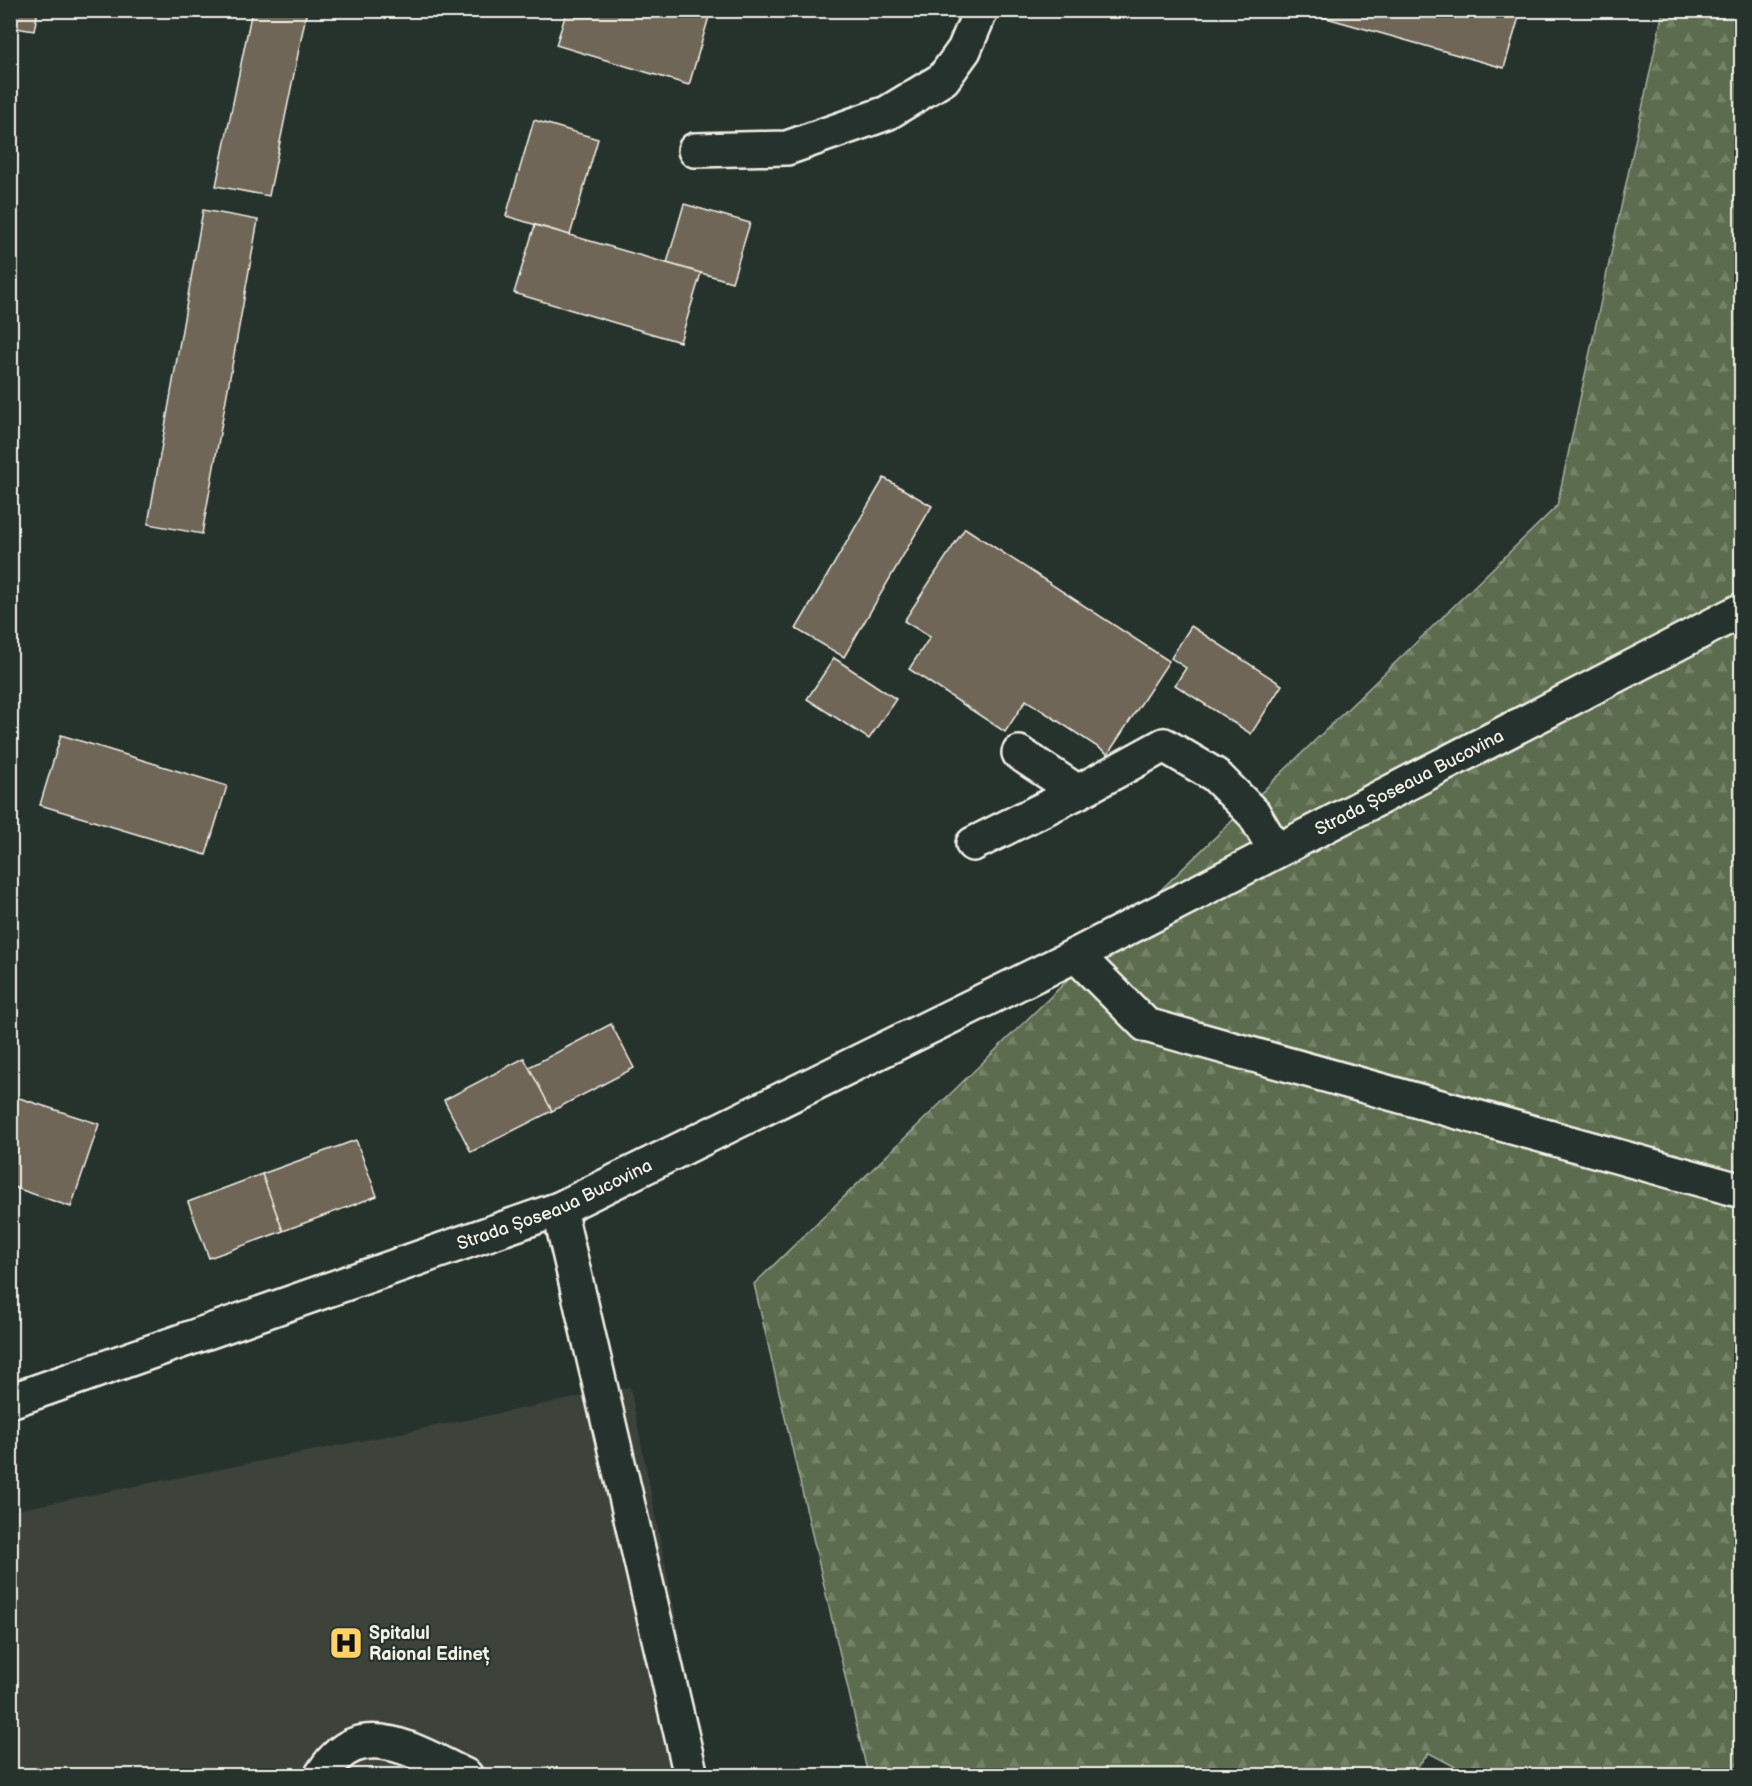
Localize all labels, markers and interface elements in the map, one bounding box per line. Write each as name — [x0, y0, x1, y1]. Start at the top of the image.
street label: Strada Șoseaua Bucovina — [1312, 725, 1507, 840]
street label: Strada Șoseaua Bucovina — [454, 1155, 656, 1255]
place label: Spitalul Raional Edineț — [369, 1623, 490, 1666]
hospital icon: Spitalul Raional Edineț — [328, 1625, 364, 1661]

